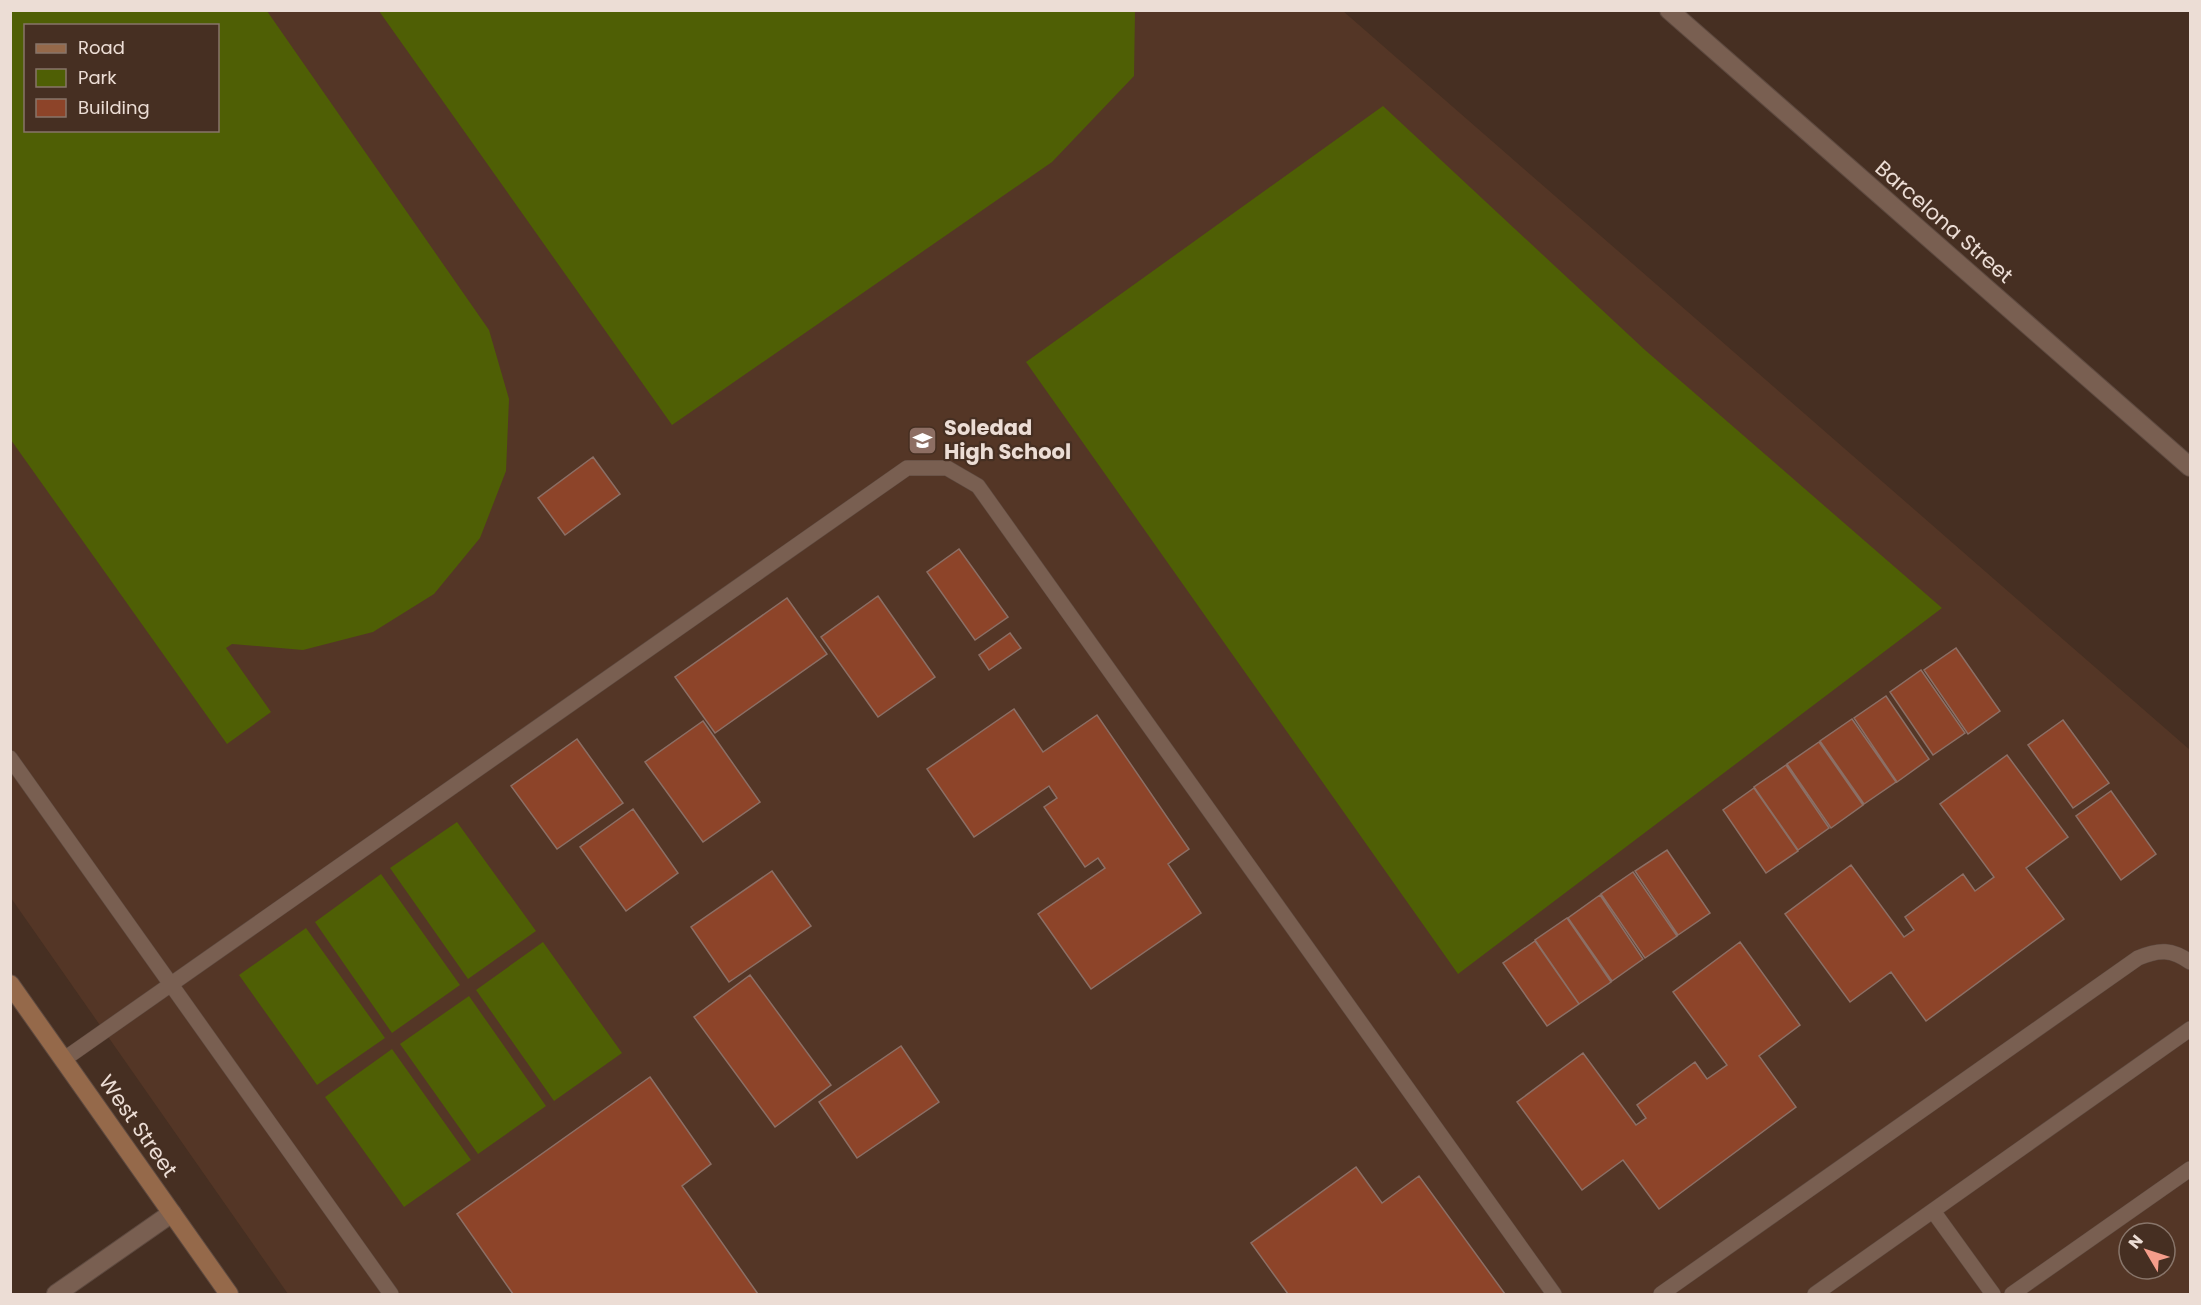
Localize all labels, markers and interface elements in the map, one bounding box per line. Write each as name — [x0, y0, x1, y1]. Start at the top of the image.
legend — [24, 24, 219, 132]
text: Road — [78, 35, 125, 60]
text: Park — [78, 65, 117, 90]
text: Building — [78, 95, 150, 120]
street label: Barcelona Street — [1869, 154, 2020, 290]
place label: Soledad High School — [944, 413, 1071, 466]
school or university icon: Soledad High School — [907, 424, 939, 456]
street label: West Street — [92, 1069, 184, 1183]
north arrow — [2117, 1221, 2177, 1281]
text: N — [2123, 1230, 2148, 1254]

